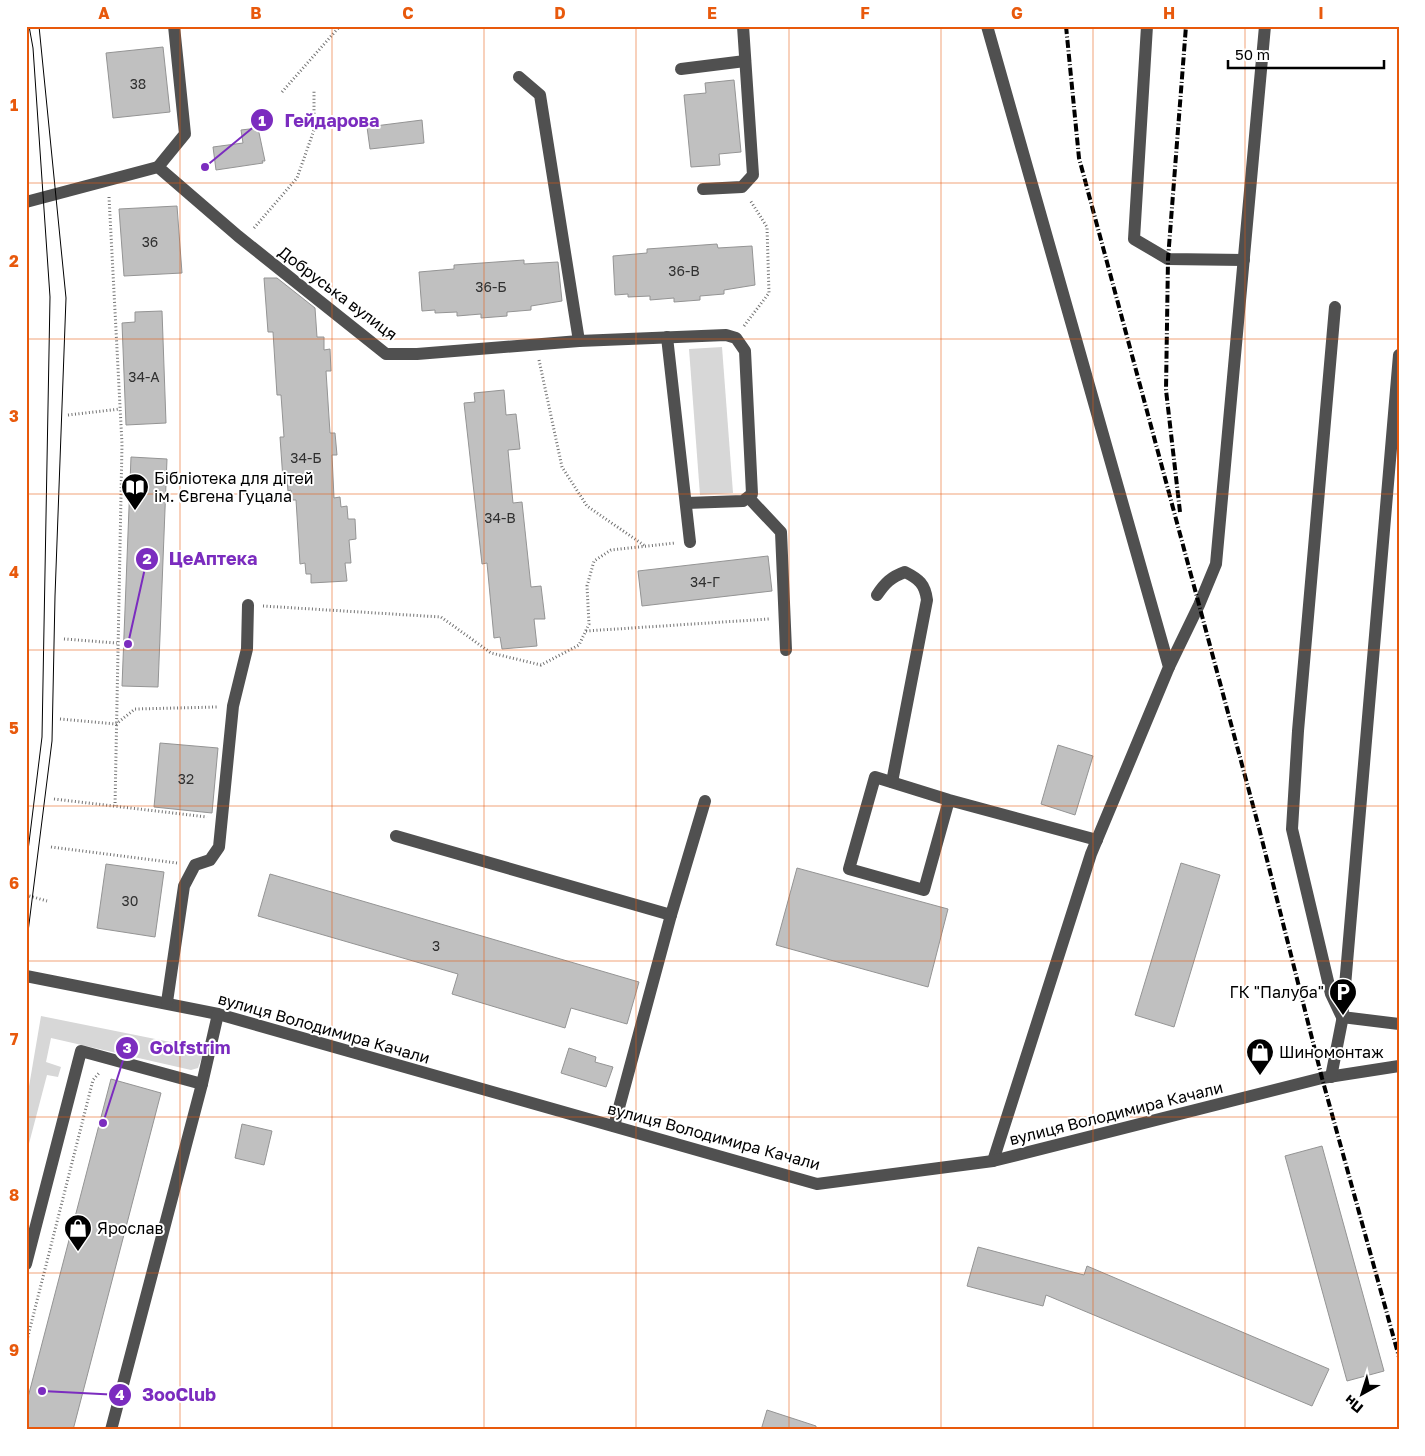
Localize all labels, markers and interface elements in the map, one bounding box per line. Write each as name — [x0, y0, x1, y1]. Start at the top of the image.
text: A — [98, 3, 110, 23]
text: B — [250, 3, 262, 23]
text: C — [402, 3, 414, 23]
text: D — [554, 3, 566, 23]
text: E — [707, 3, 717, 23]
text: F — [860, 3, 870, 23]
text: G — [1011, 3, 1023, 23]
text: H — [1163, 3, 1175, 23]
text: I — [1318, 3, 1324, 23]
scale bar — [1228, 38, 1384, 70]
text: 50 m — [1235, 45, 1270, 63]
house number: 38 — [130, 75, 146, 92]
text: 1 — [10, 95, 18, 115]
callout: Гейдарова — [250, 104, 389, 137]
text: Гейдарова — [285, 109, 379, 131]
text: 1 — [258, 111, 266, 129]
house number: 36 — [142, 233, 158, 250]
street label: Добруська вулиця — [275, 242, 401, 344]
text: 2 — [9, 251, 19, 271]
house number: 36-В — [668, 262, 700, 279]
house number: 36-Б — [475, 278, 507, 295]
house number: 34-А — [128, 368, 160, 385]
text: 3 — [9, 406, 19, 426]
house number: 34-Б — [290, 449, 322, 466]
place label: Бібліотека для дітей ім. Євгена Гуцала — [154, 468, 314, 506]
library icon: Бібліотека для дітей ім. Євгена Гуцала — [120, 472, 150, 511]
house number: 34-В — [484, 509, 516, 526]
callout: ЦеАптека — [134, 542, 268, 575]
text: ЦеАптека — [169, 547, 257, 569]
text: 2 — [142, 549, 152, 567]
text: 4 — [9, 562, 19, 582]
house number: 34-Г — [690, 573, 720, 590]
text: 5 — [9, 718, 19, 738]
house number: 32 — [178, 770, 194, 787]
text: 6 — [9, 873, 19, 893]
house number: 30 — [122, 892, 138, 909]
house number: 3 — [432, 937, 440, 954]
parking icon: ГК "Палуба" — [1328, 977, 1358, 1016]
place label: ГК "Палуба" — [1230, 982, 1324, 1002]
street label: вулиця Володимира Качали — [216, 988, 432, 1068]
text: 7 — [10, 1029, 19, 1049]
callout: Golfstrim — [115, 1031, 241, 1064]
text: Golfstrim — [149, 1036, 231, 1058]
shop icon: Шиномонтаж — [1245, 1037, 1275, 1076]
text: 3 — [122, 1038, 132, 1056]
place label: Шиномонтаж — [1279, 1042, 1384, 1062]
street label: вулиця Володимира Качали — [1007, 1077, 1225, 1149]
street label: вулиця Володимира Качали — [605, 1098, 823, 1174]
text: 8 — [9, 1185, 19, 1205]
shop icon: Ярослав — [63, 1213, 93, 1252]
place label: Ярослав — [97, 1218, 164, 1238]
text: 9 — [9, 1340, 19, 1360]
north arrow — [1338, 1368, 1388, 1418]
callout: ЗооClub — [107, 1379, 226, 1412]
text: ЗооClub — [142, 1383, 216, 1405]
text: 4 — [115, 1385, 125, 1403]
text: Пн — [1341, 1392, 1366, 1417]

